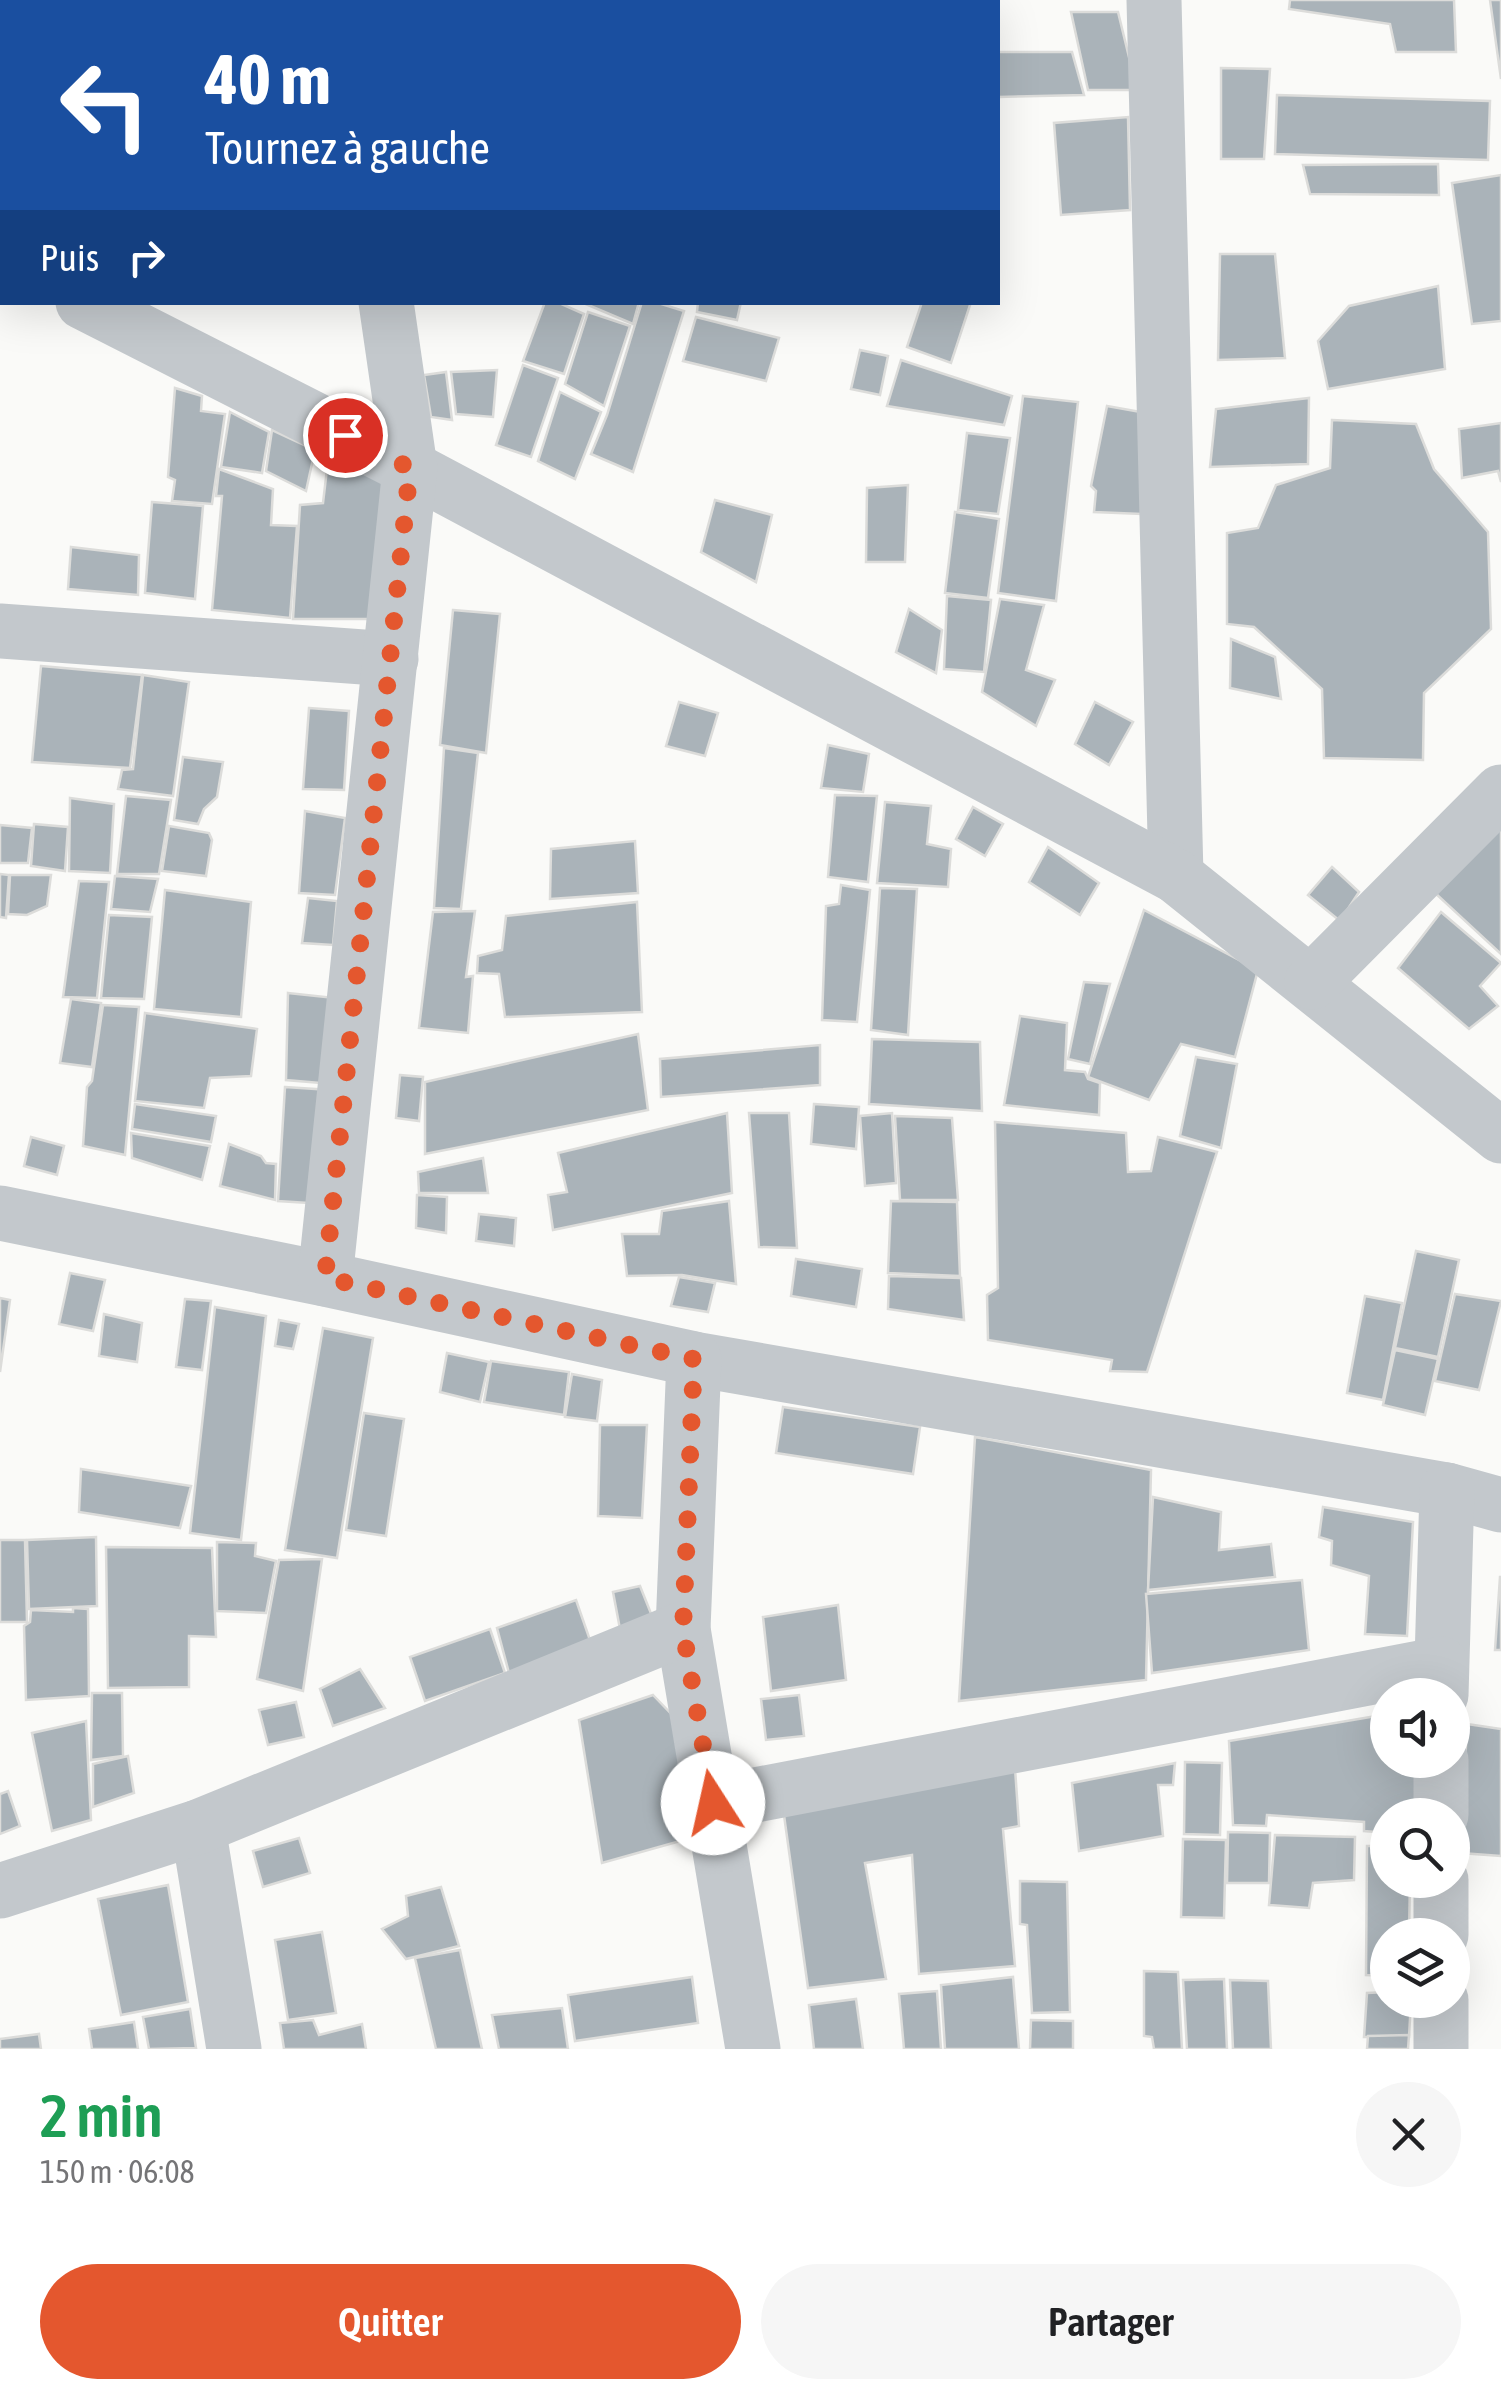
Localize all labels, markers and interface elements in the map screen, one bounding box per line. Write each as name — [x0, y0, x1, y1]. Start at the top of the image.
text: 40 m — [205, 39, 331, 119]
icon: left — [40, 40, 170, 170]
text: Tournez à gauche — [205, 122, 490, 174]
icon: right — [119, 230, 174, 285]
text: Puis — [40, 236, 99, 279]
pin — [303, 393, 388, 478]
icon: arrive — [318, 408, 373, 463]
map controls — [1370, 1678, 1470, 2018]
button: sound — [1370, 1678, 1470, 1778]
position arrow — [661, 1751, 765, 1855]
button: search — [1370, 1798, 1470, 1898]
button: layers — [1370, 1918, 1470, 2018]
text: 2 min — [40, 2081, 163, 2150]
button: close — [1356, 2082, 1461, 2187]
text: 150 m · 06:08 — [40, 2153, 195, 2190]
button: Quitter — [40, 2264, 741, 2379]
button: Partager — [761, 2264, 1461, 2379]

